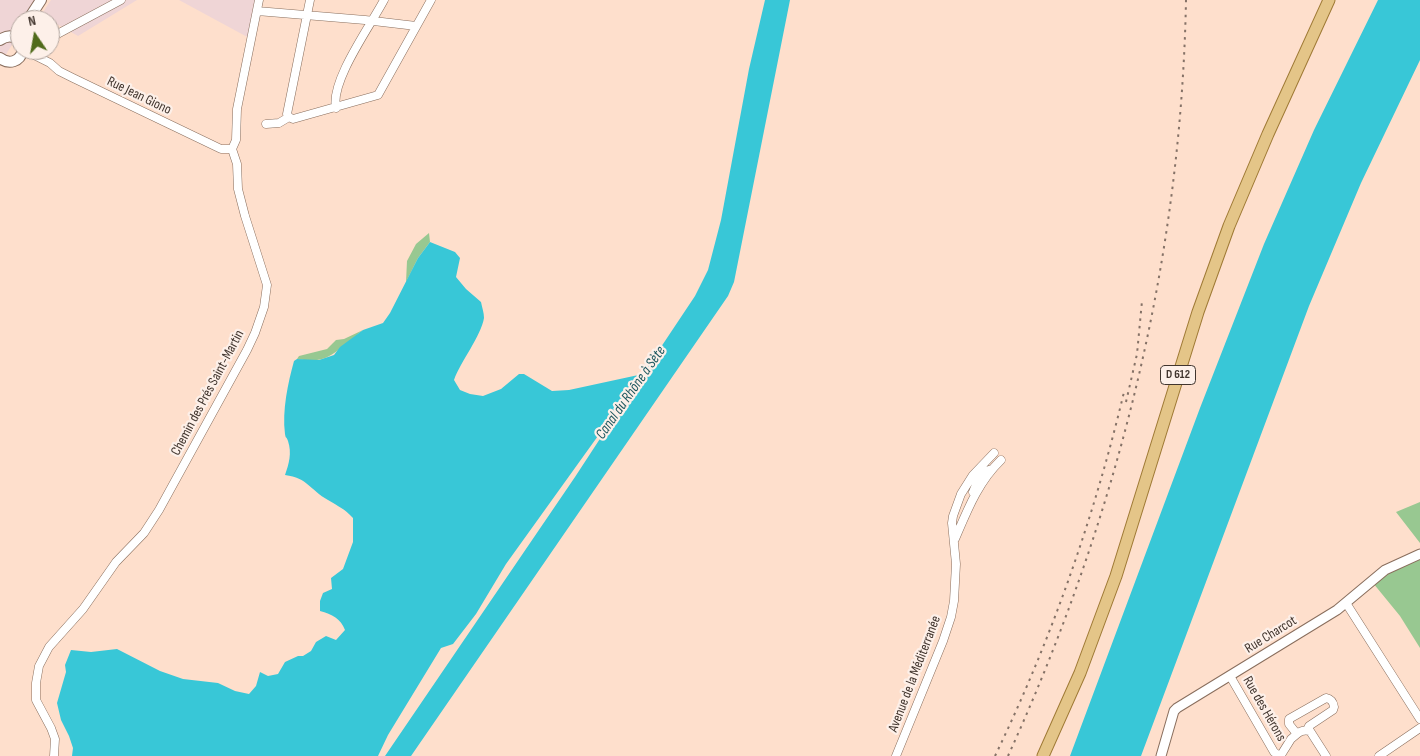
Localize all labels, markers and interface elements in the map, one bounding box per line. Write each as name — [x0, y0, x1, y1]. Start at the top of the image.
north arrow — [10, 10, 60, 60]
text: N — [27, 12, 37, 30]
street label: Rue Jean Giono — [104, 73, 174, 119]
street label: Chemin des Prés Saint-Martin — [168, 327, 248, 459]
water label: Canal du Rhône à Sète — [592, 343, 670, 443]
road number: D 612 — [1160, 366, 1196, 384]
street label: Rue Charcot — [1242, 613, 1300, 657]
street label: Avenue de la Méditerranée — [885, 614, 945, 734]
street label: Rue des Hérons — [1239, 674, 1289, 744]

